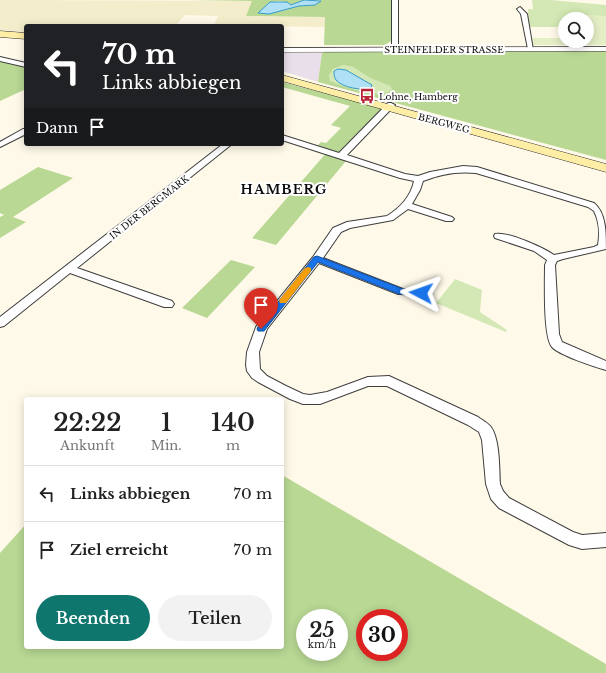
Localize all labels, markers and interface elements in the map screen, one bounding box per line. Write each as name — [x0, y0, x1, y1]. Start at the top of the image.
map controls — [558, 12, 594, 48]
button: search — [558, 12, 594, 48]
text: 70 m — [102, 37, 176, 72]
icon: left — [36, 40, 88, 92]
street label: STEINFELDER STRASSE — [384, 44, 504, 55]
text: Links abbiegen — [102, 72, 241, 94]
bus stop icon: Lohne, Hamberg — [358, 87, 376, 105]
place label: Lohne, Hamberg — [379, 91, 458, 102]
street label: BERGWEG — [417, 111, 471, 135]
icon: arrive — [86, 116, 108, 138]
text: Dann — [36, 118, 78, 137]
street label: IN DER BERGMARK — [107, 172, 191, 241]
district label: HAMBERG — [241, 181, 327, 198]
position arrow — [400, 272, 442, 314]
pin — [244, 288, 278, 329]
icon: arrive — [250, 294, 272, 316]
text: 22:22 — [53, 408, 122, 437]
text: 1 — [161, 408, 172, 437]
text: 140 — [211, 408, 255, 437]
text: Ankunft — [60, 437, 115, 454]
text: Min. — [151, 437, 182, 454]
text: m — [226, 437, 240, 454]
icon: left — [36, 483, 58, 505]
text: Links abbiegen — [70, 484, 190, 503]
text: 70 m — [233, 484, 272, 503]
icon: arrive — [36, 539, 58, 561]
text: Ziel erreicht — [70, 540, 168, 559]
text: 70 m — [233, 540, 272, 559]
button: Beenden — [36, 595, 150, 641]
button: Teilen — [158, 595, 272, 641]
speed limit sign: 30 — [356, 609, 408, 661]
text: 25 — [310, 618, 334, 642]
text: km/h — [308, 638, 336, 651]

